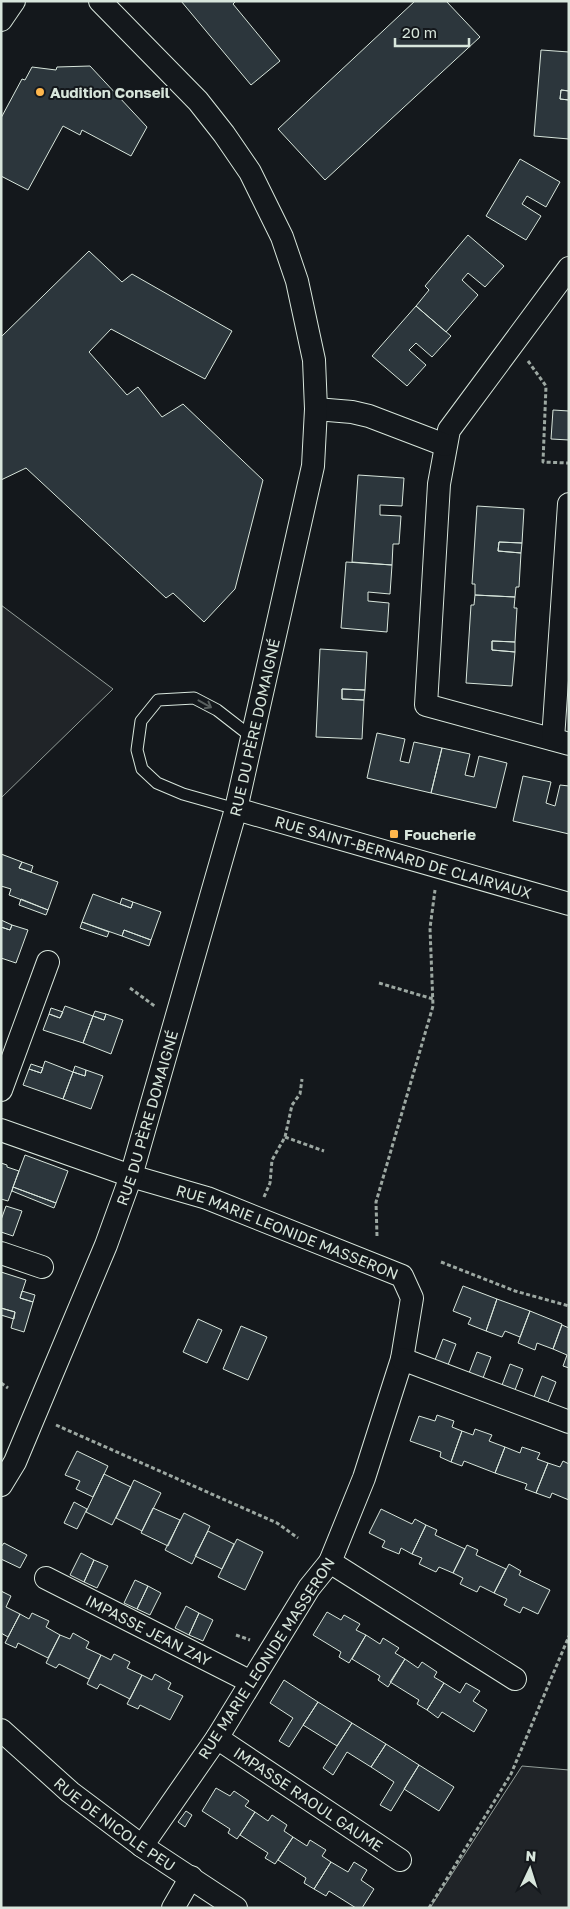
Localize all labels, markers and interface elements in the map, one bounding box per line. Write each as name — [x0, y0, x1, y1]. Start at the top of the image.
scale bar — [395, 15, 469, 47]
text: 20 m — [402, 23, 437, 41]
place label: Audition Conseil — [50, 83, 170, 101]
marker: Audition Conseil — [34, 86, 46, 98]
street label: RUE DU PÈRE DOMAIGNÉ — [225, 637, 283, 818]
one-way arrow — [197, 700, 212, 709]
street label: RUE SAINT-BERNARD DE CLAIRVAUX — [273, 812, 534, 902]
place label: Foucherie — [404, 825, 476, 843]
marker: Foucherie — [388, 828, 400, 840]
street label: RUE DU PÈRE DOMAIGNÉ — [112, 1028, 181, 1208]
street label: RUE MARIE LEONIDE MASSERON — [174, 1181, 401, 1283]
street label: RUE MARIE LEONIDE MASSERON — [194, 1554, 338, 1762]
street label: IMPASSE JEAN ZAY — [83, 1591, 215, 1669]
street label: IMPASSE RAOUL GAUME — [230, 1743, 387, 1855]
street label: RUE DE NICOLE PEU — [51, 1773, 179, 1875]
north arrow — [505, 1844, 555, 1894]
text: N — [525, 1847, 537, 1864]

